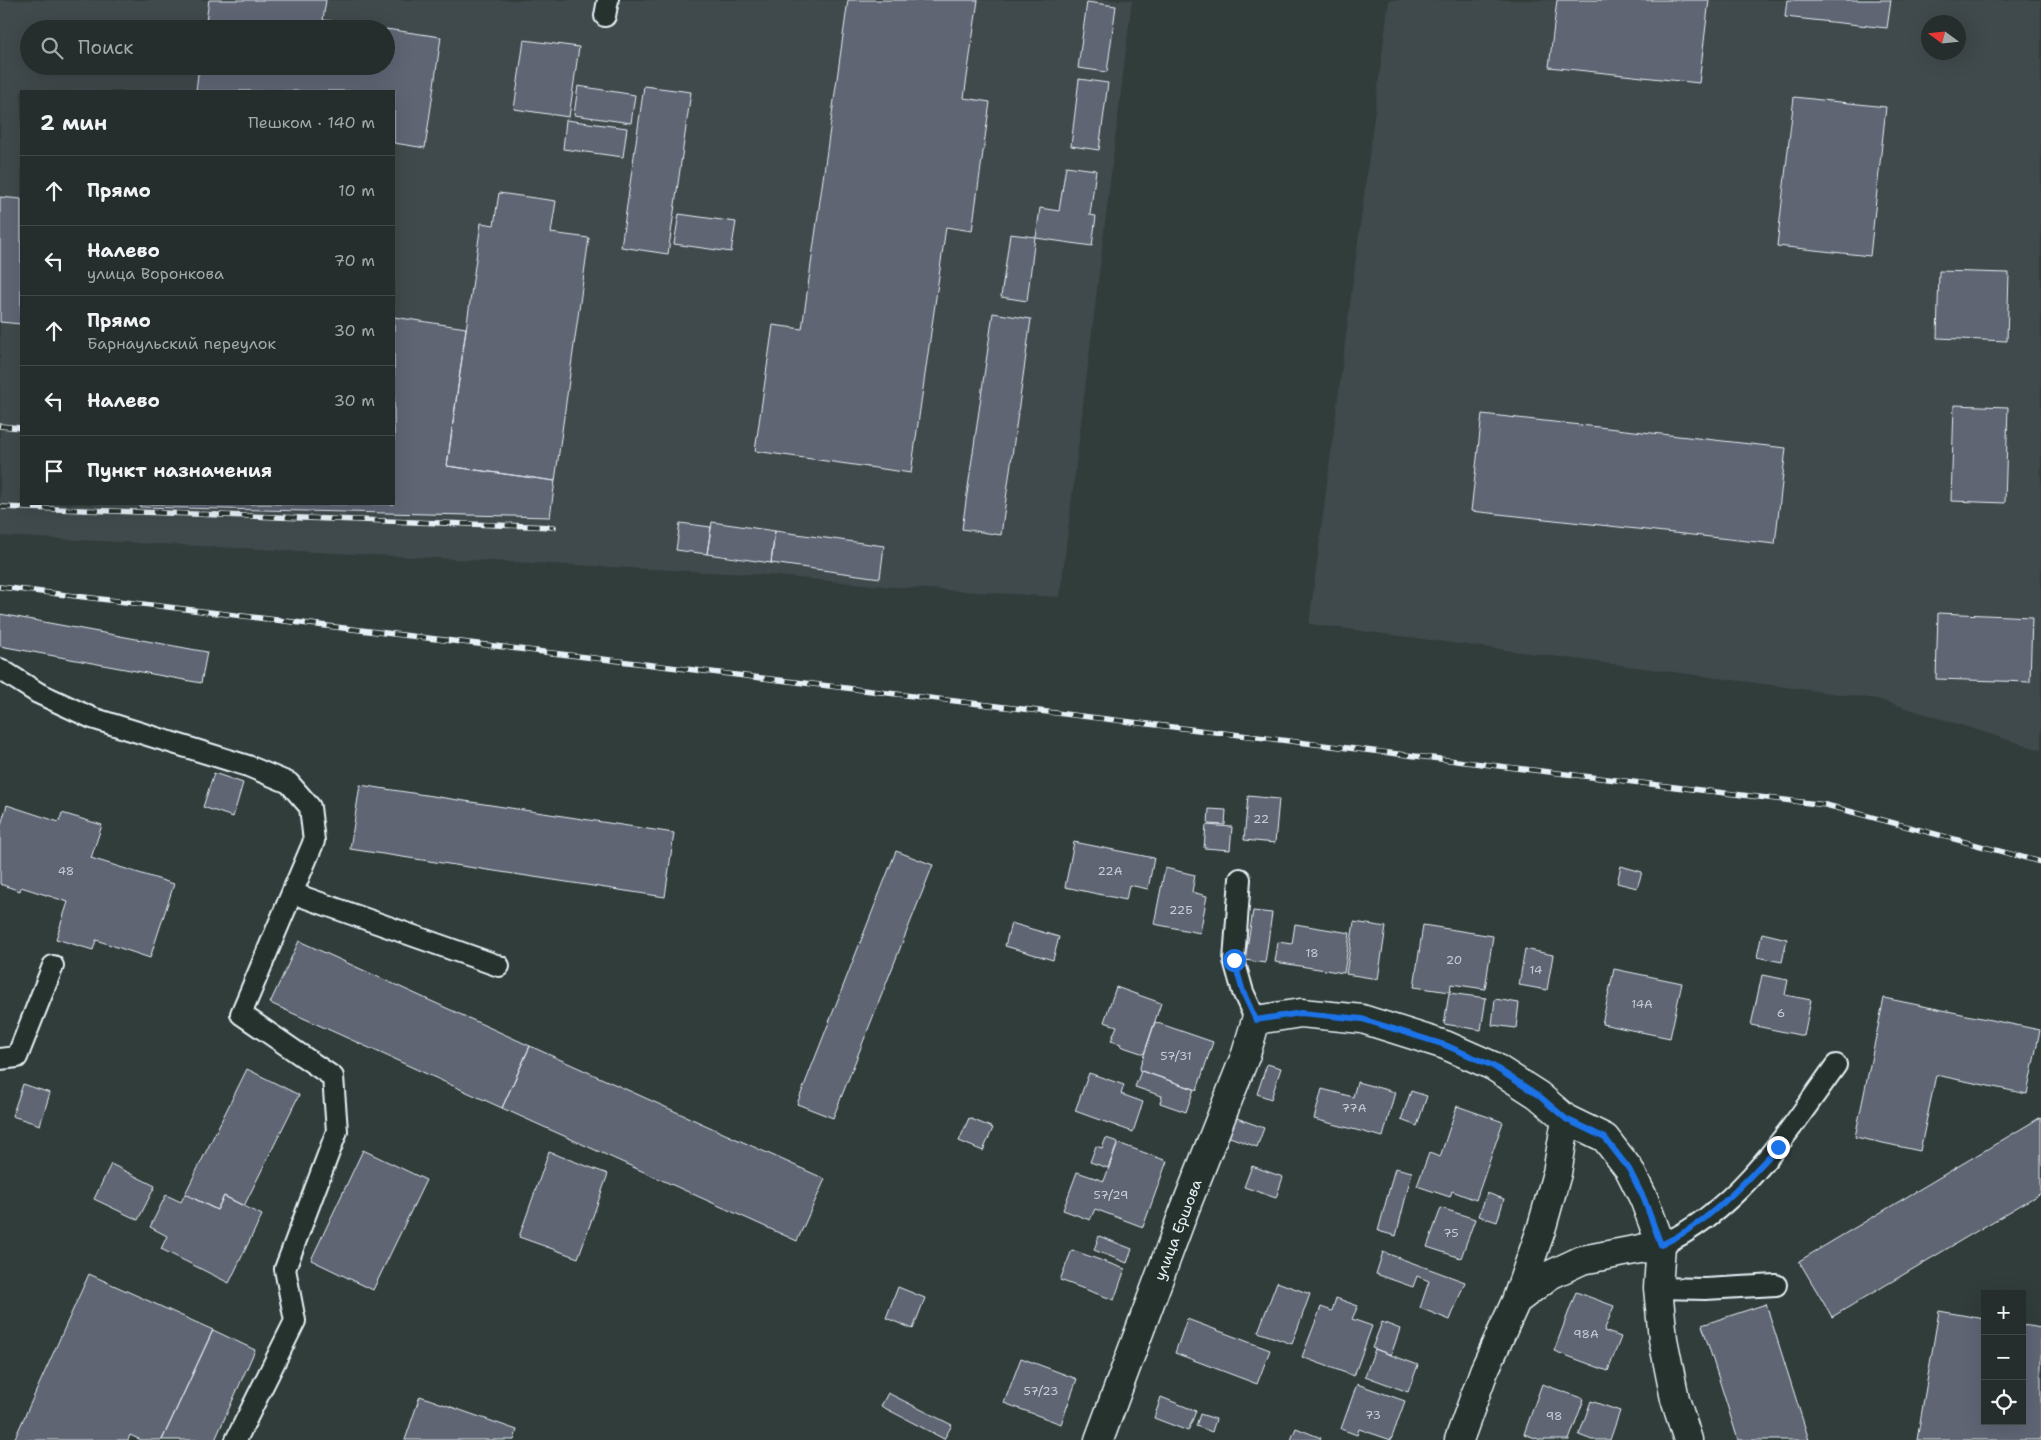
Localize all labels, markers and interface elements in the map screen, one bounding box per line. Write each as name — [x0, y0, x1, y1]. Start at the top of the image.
north arrow — [1921, 15, 1966, 60]
search box — [20, 20, 395, 75]
icon: search — [38, 34, 66, 62]
text: Поиск — [78, 35, 133, 60]
text: 2 мин — [40, 109, 107, 137]
text: Пешком · 140 m — [248, 112, 375, 133]
icon: ahead — [40, 177, 68, 205]
text: Прямо — [87, 178, 151, 203]
text: 10 m — [338, 180, 375, 201]
text: Налево — [87, 238, 160, 263]
icon: left — [40, 247, 68, 275]
text: 70 m — [334, 250, 375, 271]
text: улица Воронкова — [87, 263, 224, 284]
text: Прямо — [87, 308, 151, 333]
icon: ahead — [40, 317, 68, 345]
text: 30 m — [334, 320, 375, 341]
text: Барнаульский переулок — [87, 333, 276, 354]
icon: left — [40, 387, 68, 415]
text: Налево — [87, 388, 160, 413]
text: 30 m — [334, 390, 375, 411]
icon: arrive — [40, 457, 68, 485]
text: Пункт назначения — [87, 458, 272, 483]
house number: 22 — [1253, 811, 1269, 827]
house number: 48 — [58, 863, 74, 879]
house number: 22А — [1098, 863, 1123, 879]
house number: 22Б — [1169, 902, 1193, 918]
house number: 18 — [1305, 945, 1319, 961]
route start — [1223, 949, 1246, 972]
house number: 20 — [1446, 952, 1462, 968]
house number: 14 — [1530, 962, 1542, 978]
house number: 14А — [1631, 996, 1653, 1012]
house number: 6 — [1777, 1005, 1785, 1021]
house number: 57/31 — [1160, 1048, 1192, 1064]
house number: 77А — [1342, 1100, 1367, 1116]
route end — [1767, 1136, 1790, 1159]
street label: улица Ершова — [1149, 1176, 1207, 1284]
house number: 57/29 — [1094, 1187, 1128, 1203]
house number: 75 — [1443, 1225, 1459, 1241]
map controls — [1981, 1290, 2026, 1425]
button: + — [1981, 1290, 2026, 1335]
house number: 98А — [1573, 1326, 1599, 1342]
button: − — [1981, 1335, 2026, 1380]
button: locate — [1981, 1380, 2026, 1425]
house number: 57/23 — [1024, 1383, 1058, 1399]
house number: 73 — [1365, 1407, 1381, 1423]
house number: 98 — [1546, 1408, 1562, 1424]

